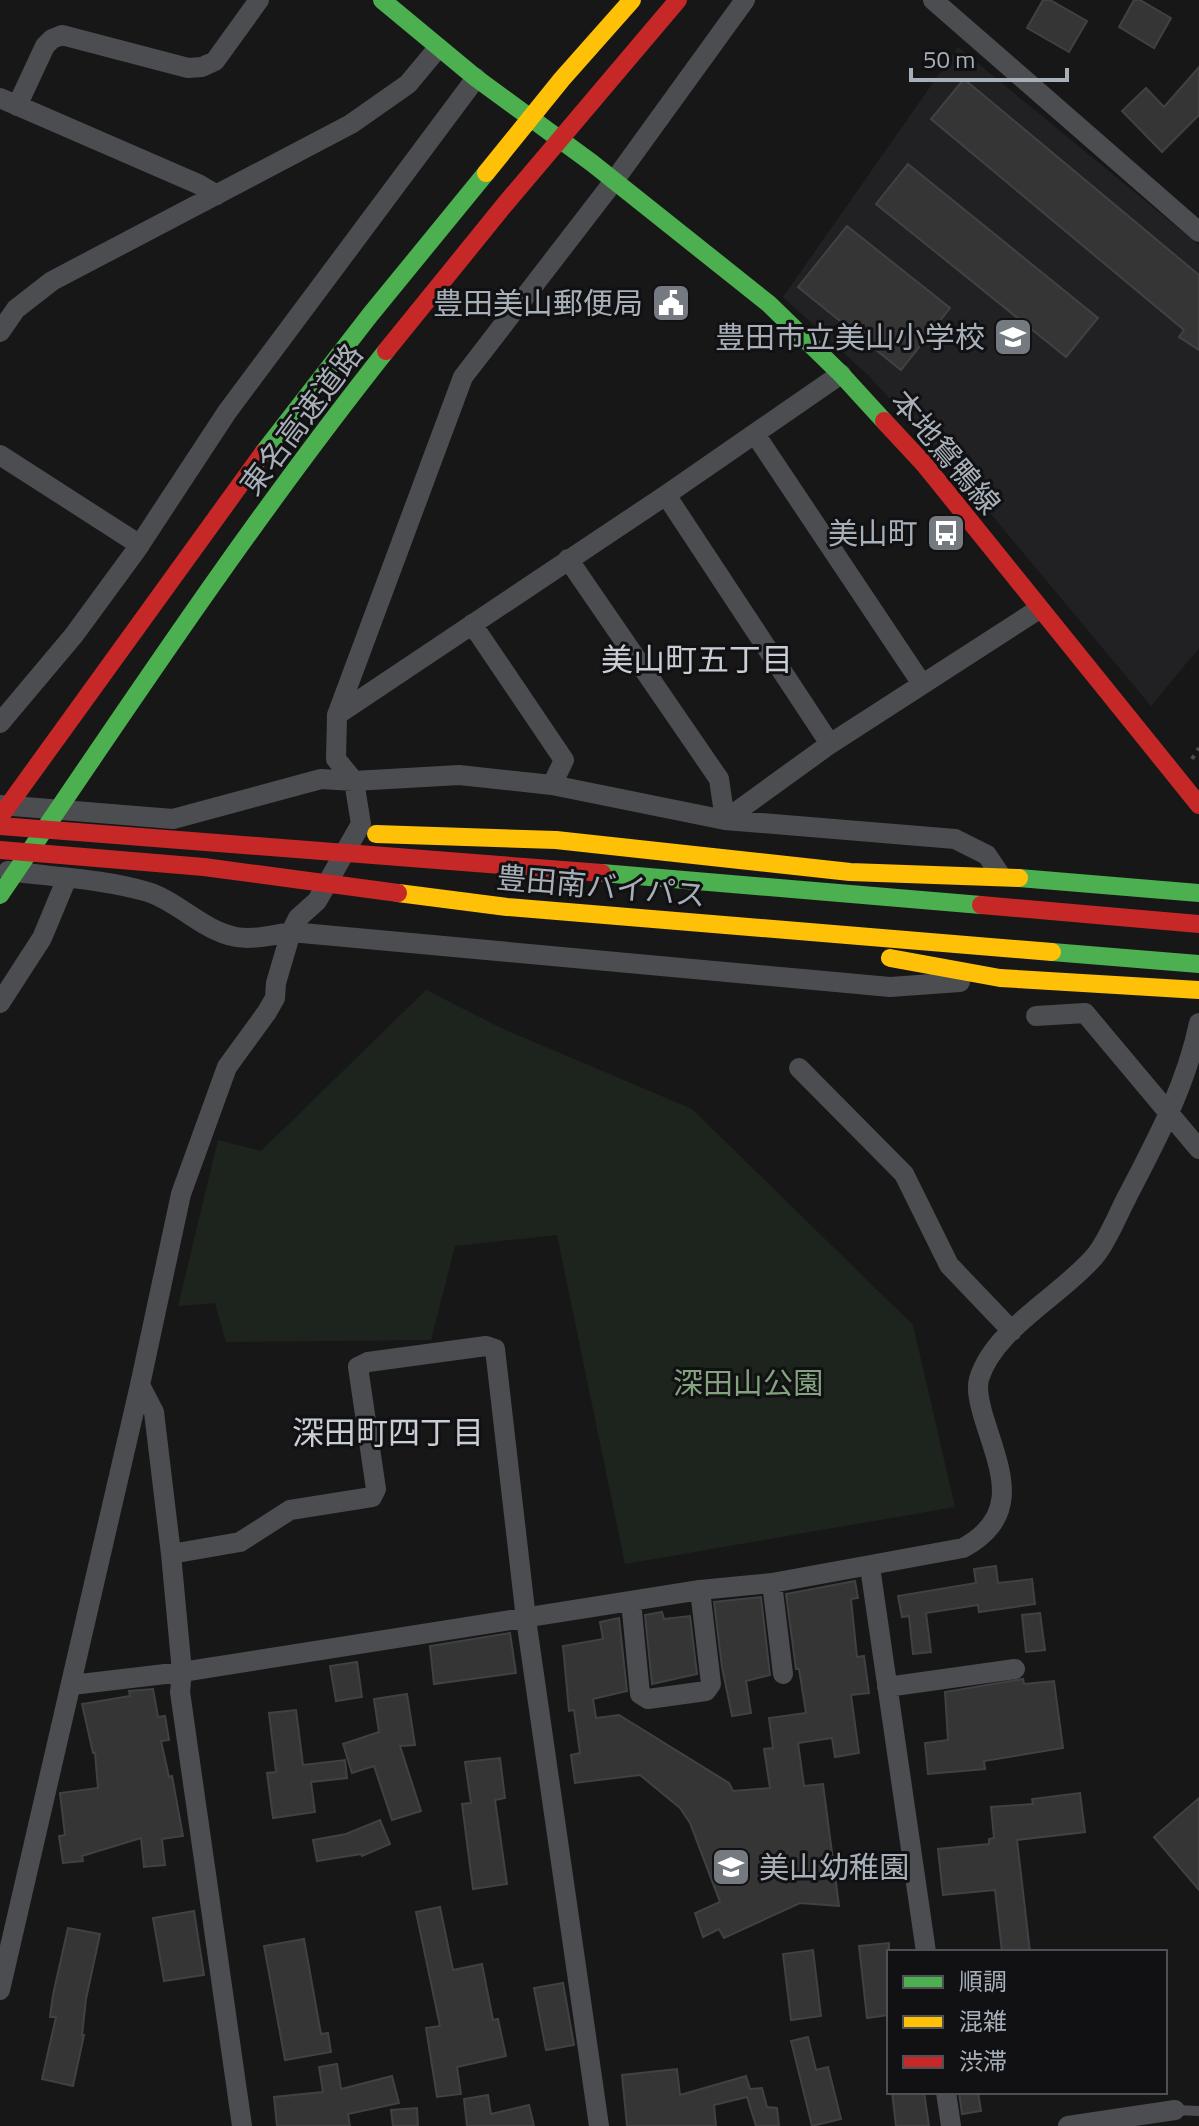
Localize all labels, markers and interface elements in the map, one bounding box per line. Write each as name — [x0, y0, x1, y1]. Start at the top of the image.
scale bar — [911, 32, 1067, 82]
text: 50 m — [923, 41, 975, 77]
place label: 豊田美山郵便局 — [433, 280, 643, 326]
public building icon: 豊田美山郵便局 — [650, 282, 692, 324]
place label: 豊田市立美山小学校 — [715, 314, 985, 360]
school or university icon: 豊田市立美山小学校 — [992, 316, 1034, 358]
street label: 東名高速道路 — [228, 333, 374, 505]
street label: 本地鴛鴨線 — [880, 380, 1012, 524]
place label: 美山町 — [828, 510, 918, 556]
bus stop icon: 美山町 — [925, 512, 967, 554]
district label: 美山町五丁目 — [601, 635, 793, 683]
street label: 豊田南バイパス — [495, 854, 707, 918]
park label: 深田山公園 — [673, 1360, 823, 1406]
district label: 深田町四丁目 — [292, 1408, 484, 1456]
place label: 美山幼稚園 — [759, 1844, 909, 1890]
school or university icon: 美山幼稚園 — [710, 1846, 752, 1888]
legend — [887, 1950, 1167, 2094]
text: 順調 — [959, 1963, 1007, 1999]
text: 混雑 — [959, 2003, 1007, 2039]
text: 渋滞 — [959, 2043, 1007, 2079]

